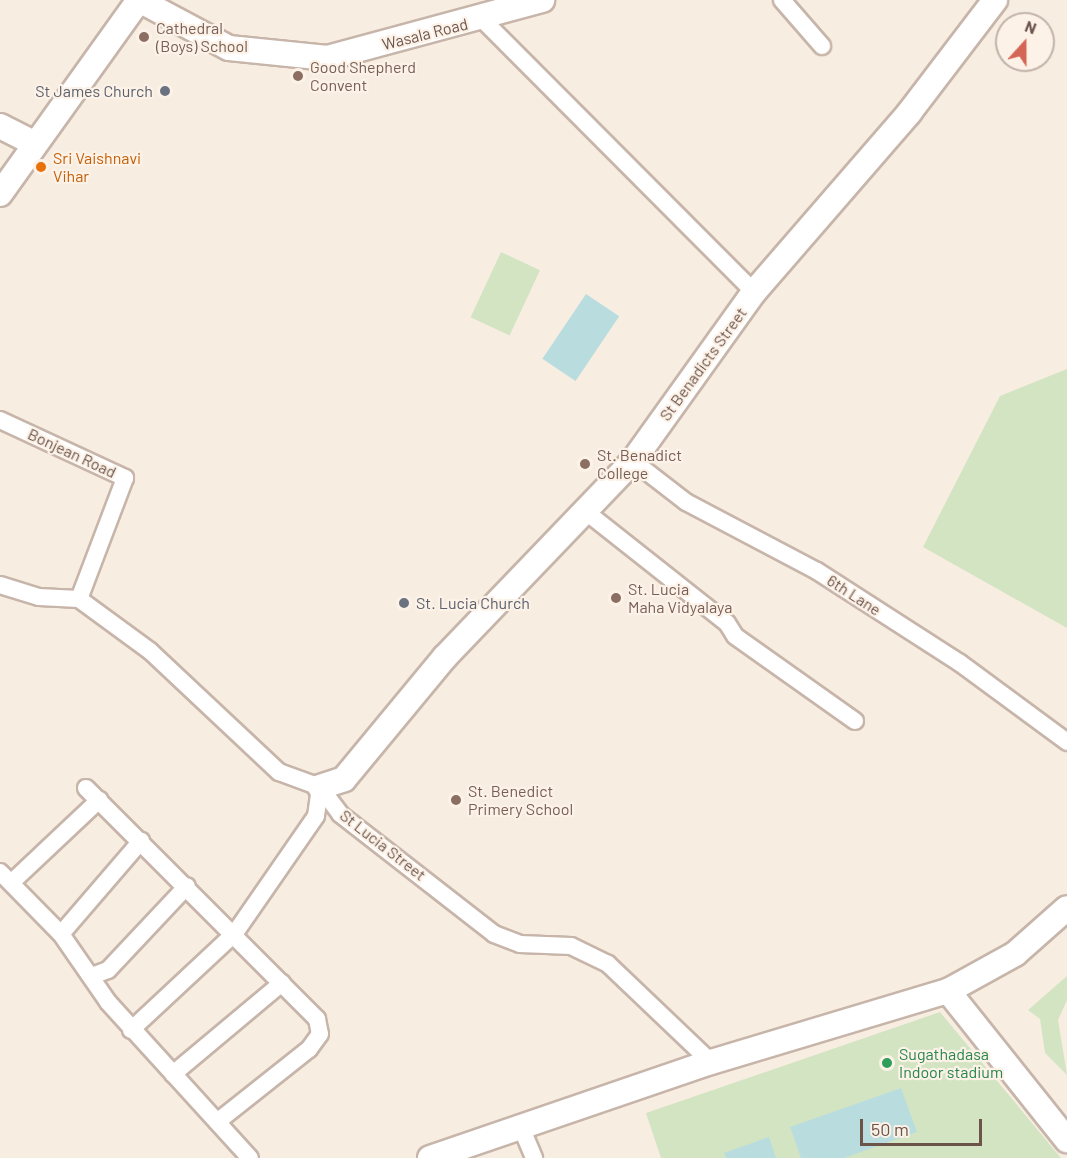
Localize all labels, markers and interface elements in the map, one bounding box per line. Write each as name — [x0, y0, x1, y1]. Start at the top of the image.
north arrow — [995, 12, 1055, 72]
street label: Wasala Road — [380, 14, 470, 54]
text: N — [1023, 16, 1039, 37]
place label: Cathedral (Boys) School — [156, 18, 248, 56]
marker: Cathedral (Boys) School — [137, 30, 151, 44]
place label: Good Shepherd Convent — [310, 57, 416, 95]
marker: Good Shepherd Convent — [291, 69, 305, 83]
place label: St James Church — [35, 81, 153, 101]
marker: St James Church — [158, 84, 172, 98]
place label: Sri Vaishnavi Vihar — [53, 148, 141, 186]
marker: Sri Vaishnavi Vihar — [34, 160, 48, 174]
street label: St Benadicts Street — [655, 304, 751, 424]
street label: Bonjean Road — [25, 424, 119, 482]
place label: St. Benadict College — [597, 445, 682, 483]
marker: St. Benadict College — [578, 457, 592, 471]
street label: 6th Lane — [824, 571, 884, 619]
place label: St. Lucia Maha Vidyalaya — [628, 579, 732, 617]
marker: St. Lucia Maha Vidyalaya — [609, 591, 623, 605]
place label: St. Lucia Church — [416, 593, 530, 613]
marker: St. Lucia Church — [397, 596, 411, 610]
place label: St. Benedict Primery School — [468, 781, 573, 819]
marker: St. Benedict Primery School — [449, 793, 463, 807]
street label: St Lucia Street — [336, 806, 430, 884]
place label: Sugathadasa Indoor stadium — [899, 1044, 1003, 1082]
marker: Sugathadasa Indoor stadium — [880, 1056, 894, 1070]
scale bar — [863, 1107, 984, 1145]
text: 50 m — [871, 1118, 909, 1140]

